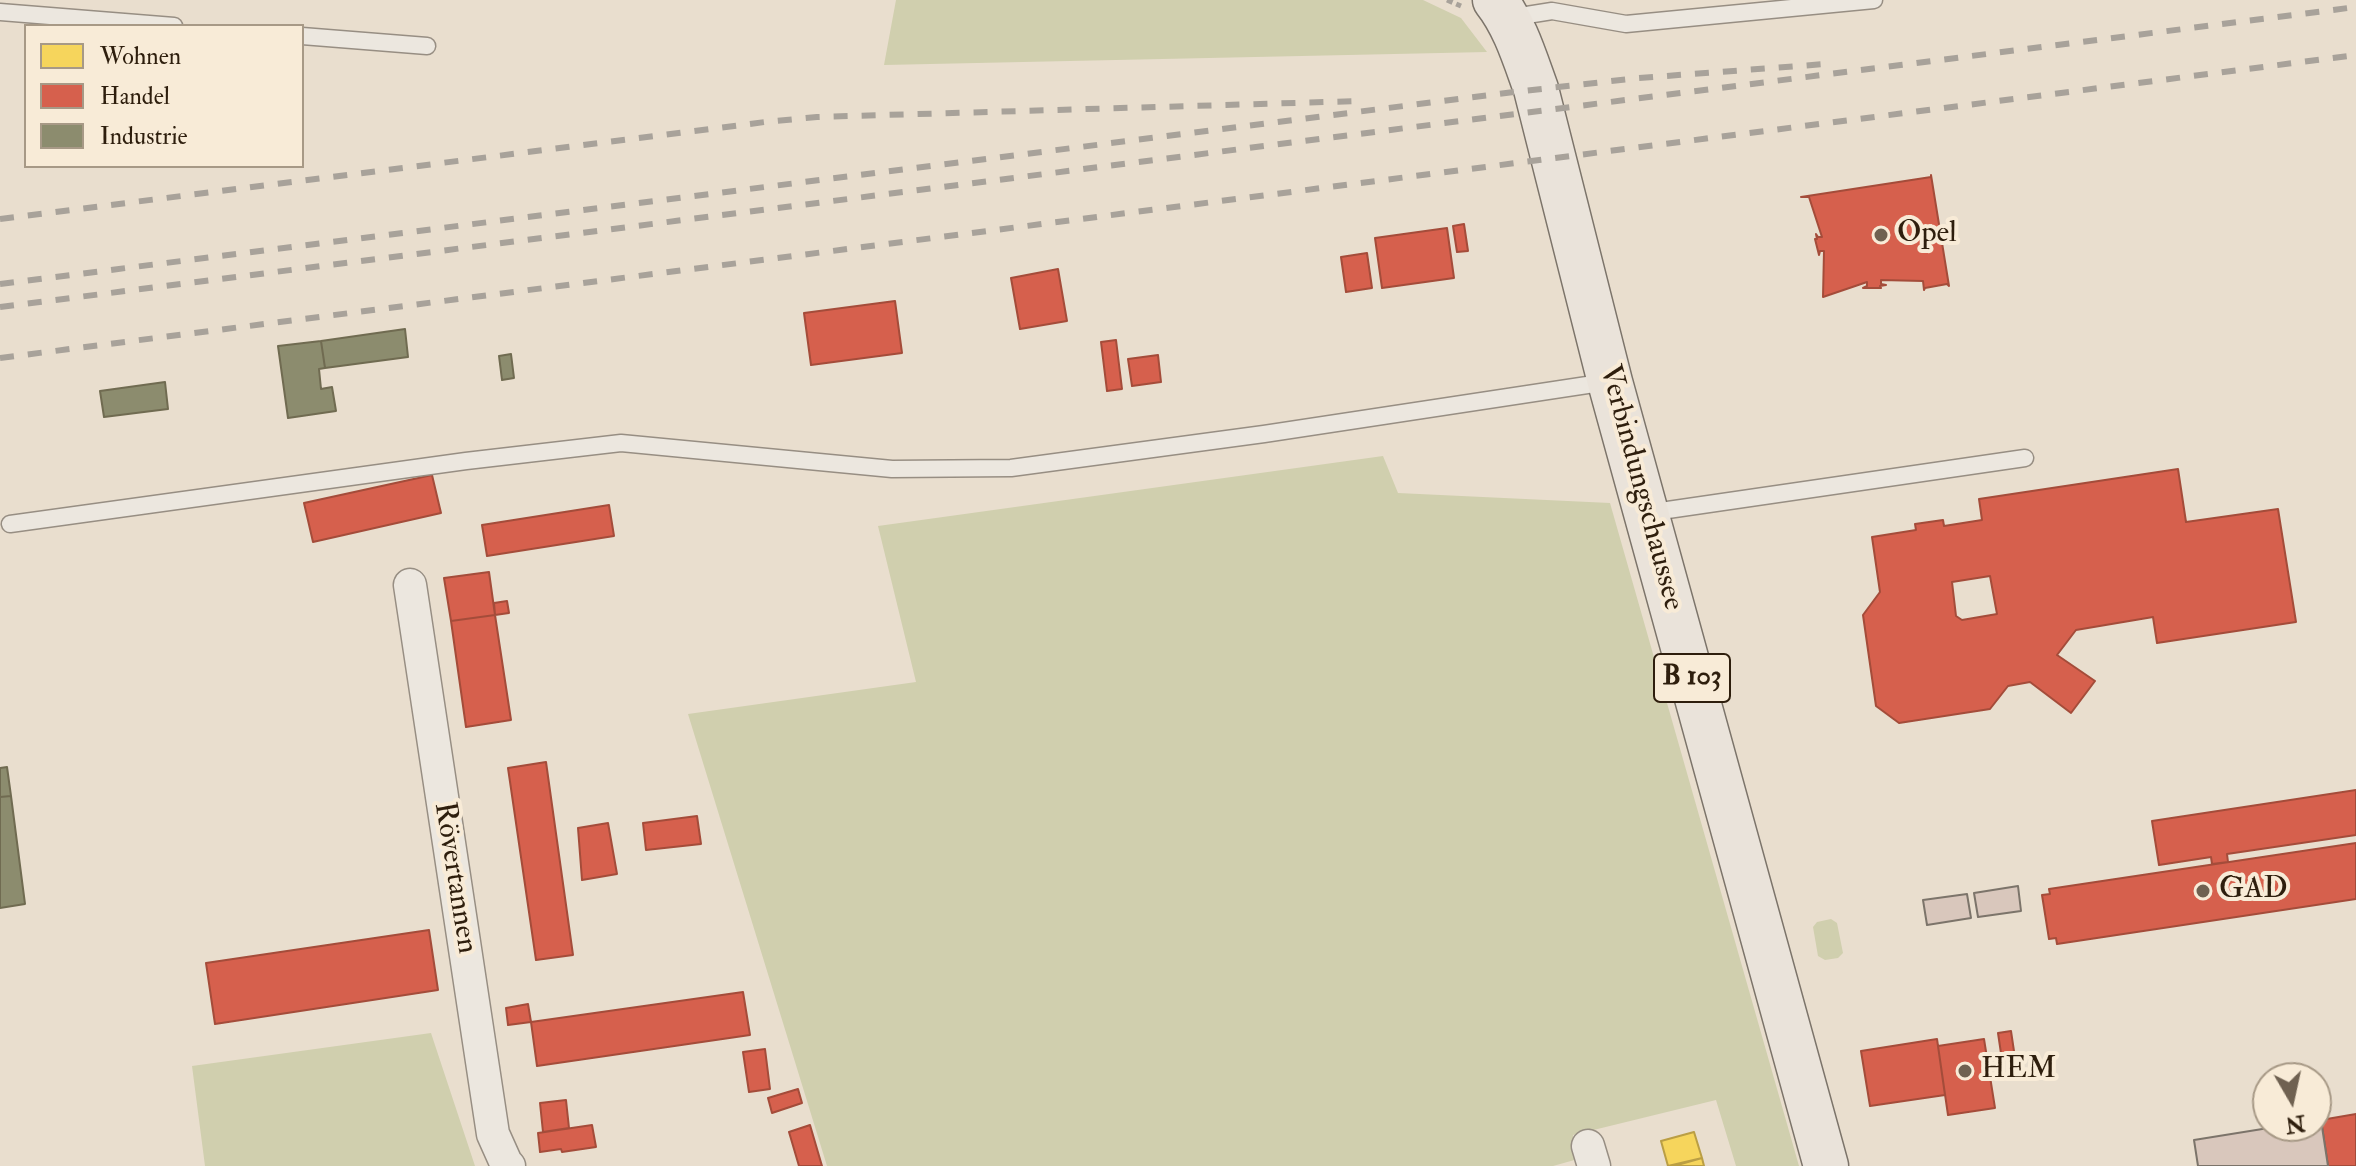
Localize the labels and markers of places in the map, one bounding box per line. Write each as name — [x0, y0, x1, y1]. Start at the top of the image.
place label: Opel — [1897, 217, 1957, 253]
marker: Opel — [1872, 226, 1890, 244]
place label: GAD — [2219, 873, 2288, 909]
marker: GAD — [2194, 882, 2212, 900]
place label: HEM — [1981, 1053, 2056, 1089]
marker: HEM — [1956, 1062, 1974, 1080]

